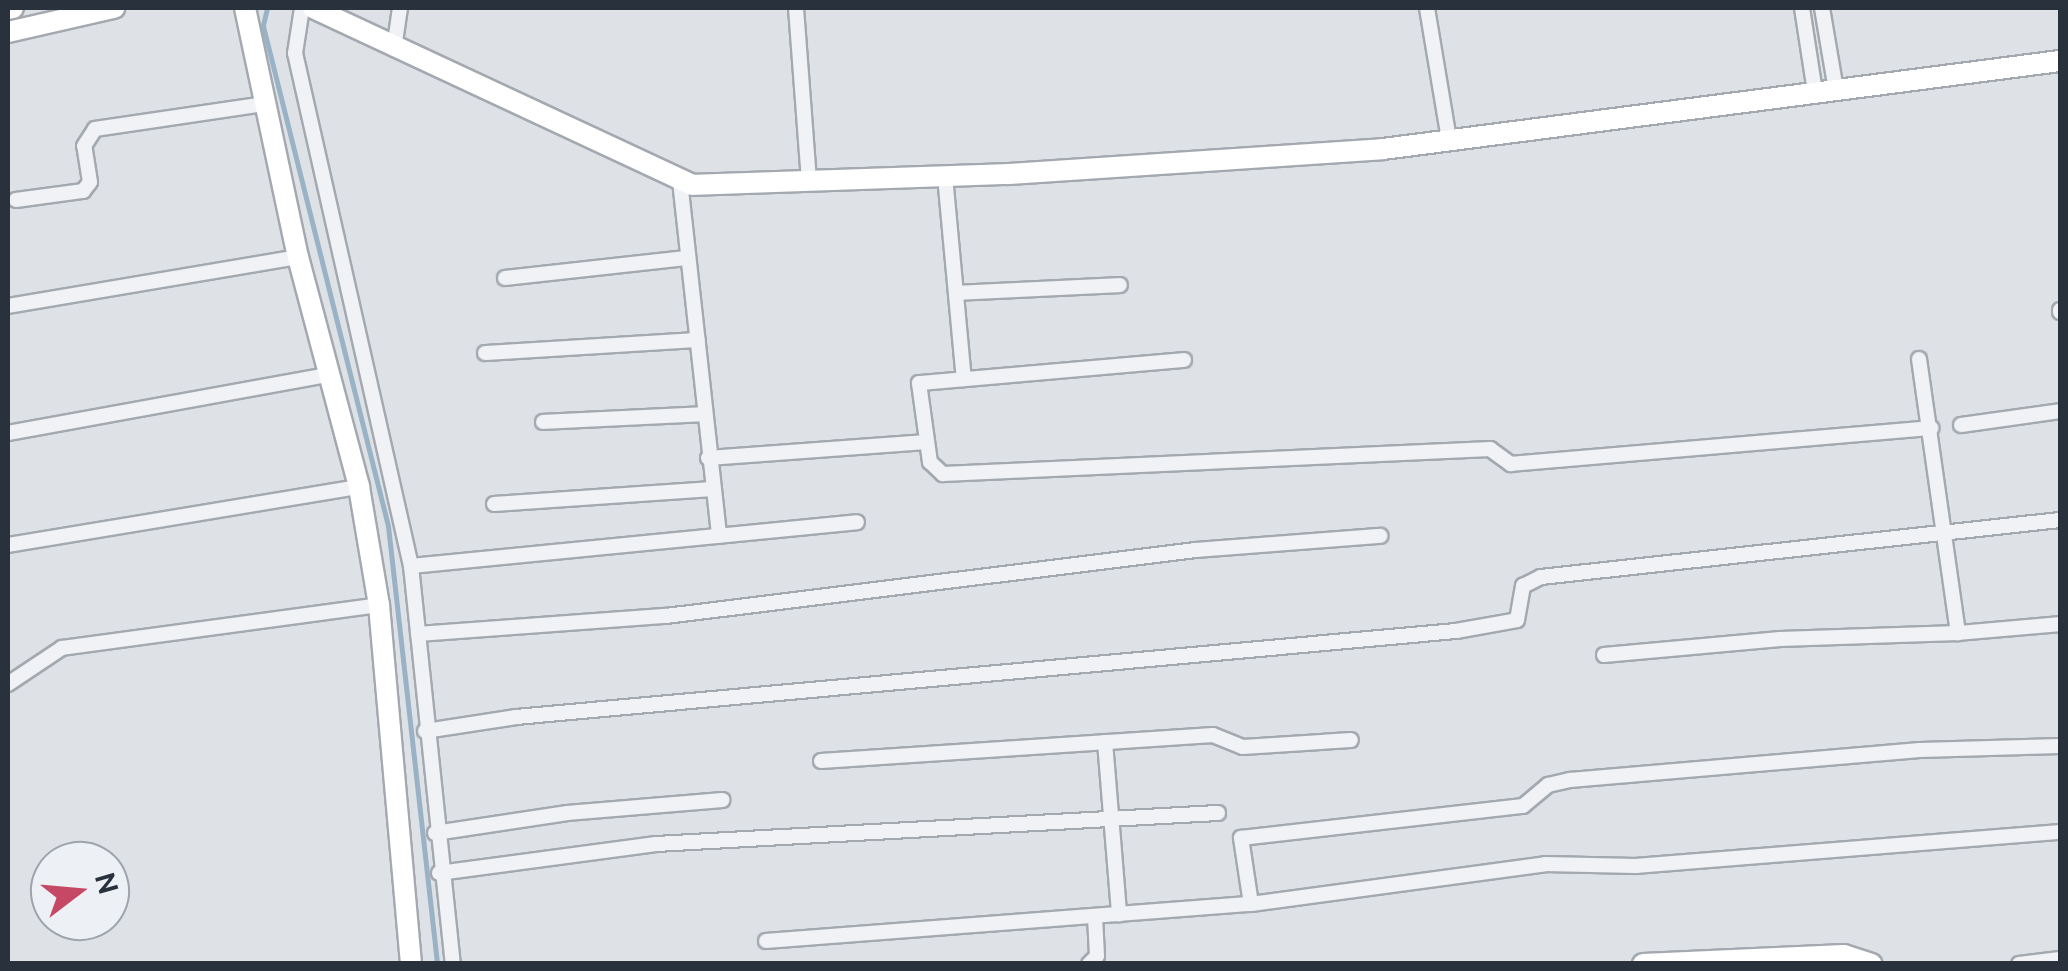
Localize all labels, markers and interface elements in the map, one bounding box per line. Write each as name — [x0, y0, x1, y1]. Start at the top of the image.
north arrow — [30, 841, 130, 941]
text: N — [90, 869, 125, 897]

